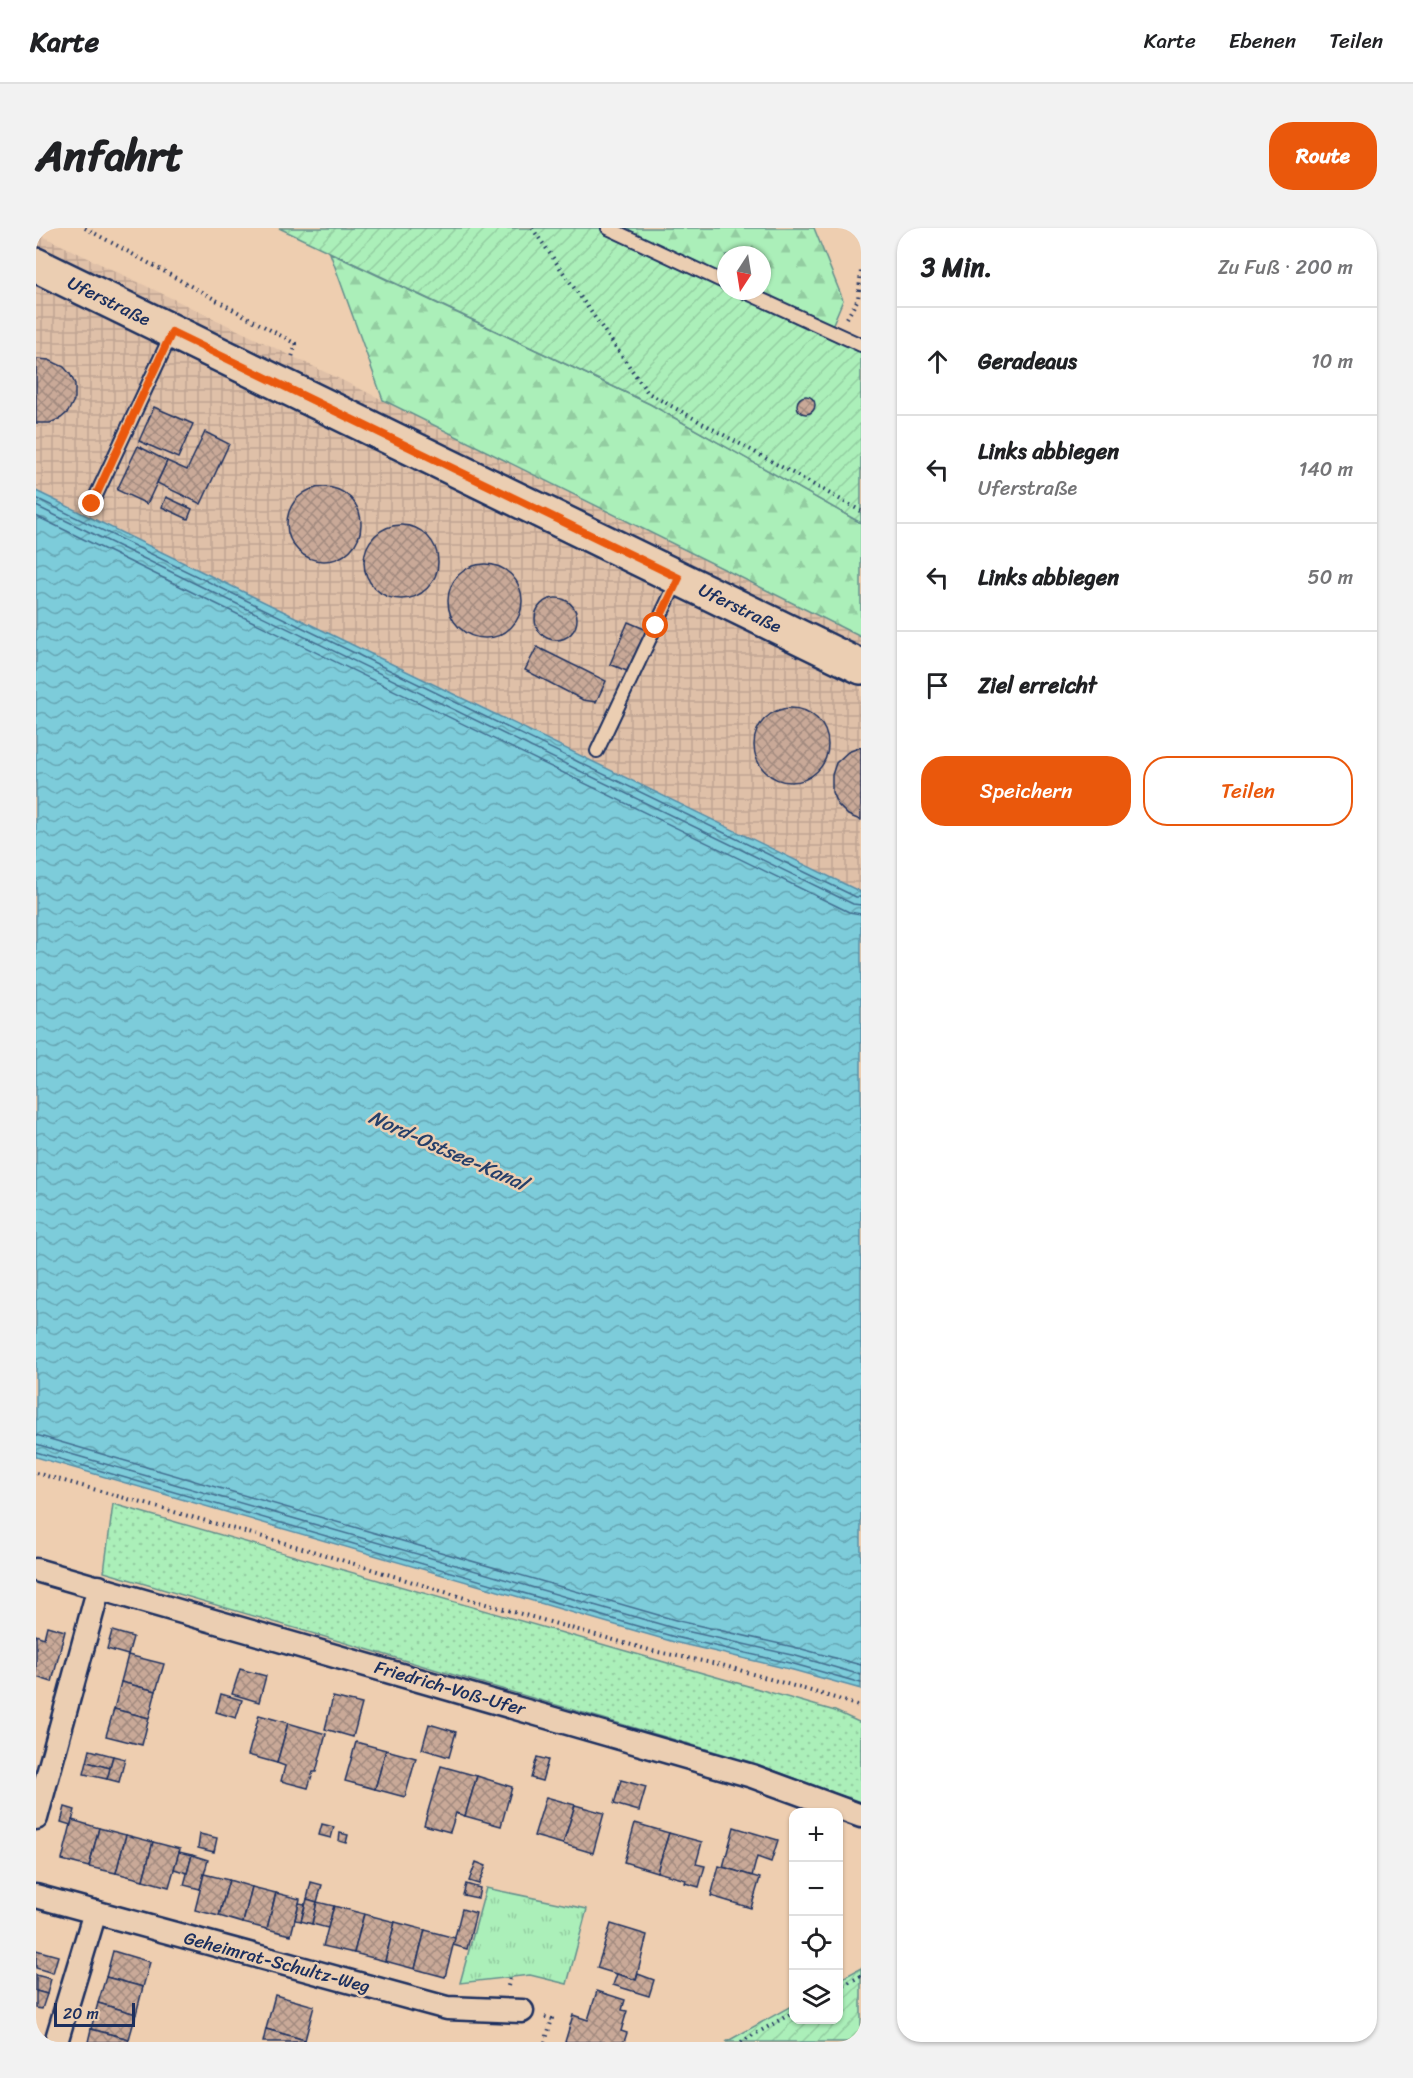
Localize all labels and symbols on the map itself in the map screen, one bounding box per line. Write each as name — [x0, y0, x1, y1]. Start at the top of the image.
north arrow — [717, 246, 771, 300]
street label: Uferstraße — [62, 267, 156, 335]
route end — [78, 490, 104, 516]
street label: Uferstraße — [693, 574, 787, 642]
route start — [642, 612, 668, 638]
water label: Nord-Ostsee-Kanal — [363, 1100, 536, 1203]
street label: Friedrich-Voß-Ufer — [371, 1651, 531, 1725]
street label: Geheimrat-Schultz-Weg — [180, 1922, 374, 2002]
scale bar — [54, 2000, 135, 2028]

